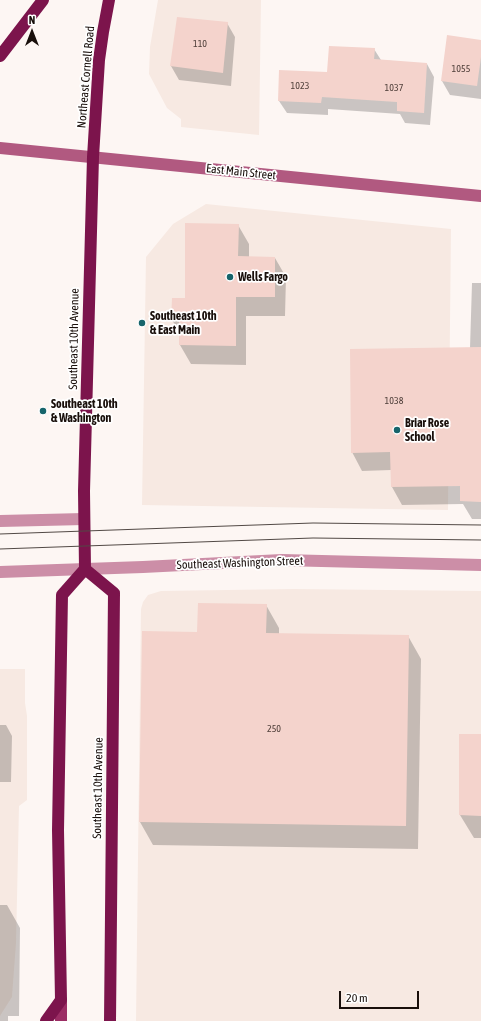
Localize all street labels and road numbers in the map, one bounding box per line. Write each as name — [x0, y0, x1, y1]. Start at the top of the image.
street label: Northeast Cornell Road — [74, 25, 98, 129]
street label: East Main Street — [205, 161, 277, 183]
street label: Southeast 10th Avenue — [66, 288, 82, 390]
street label: Southeast Washington Street — [176, 554, 304, 572]
street label: Southeast 10th Avenue — [90, 737, 106, 839]

